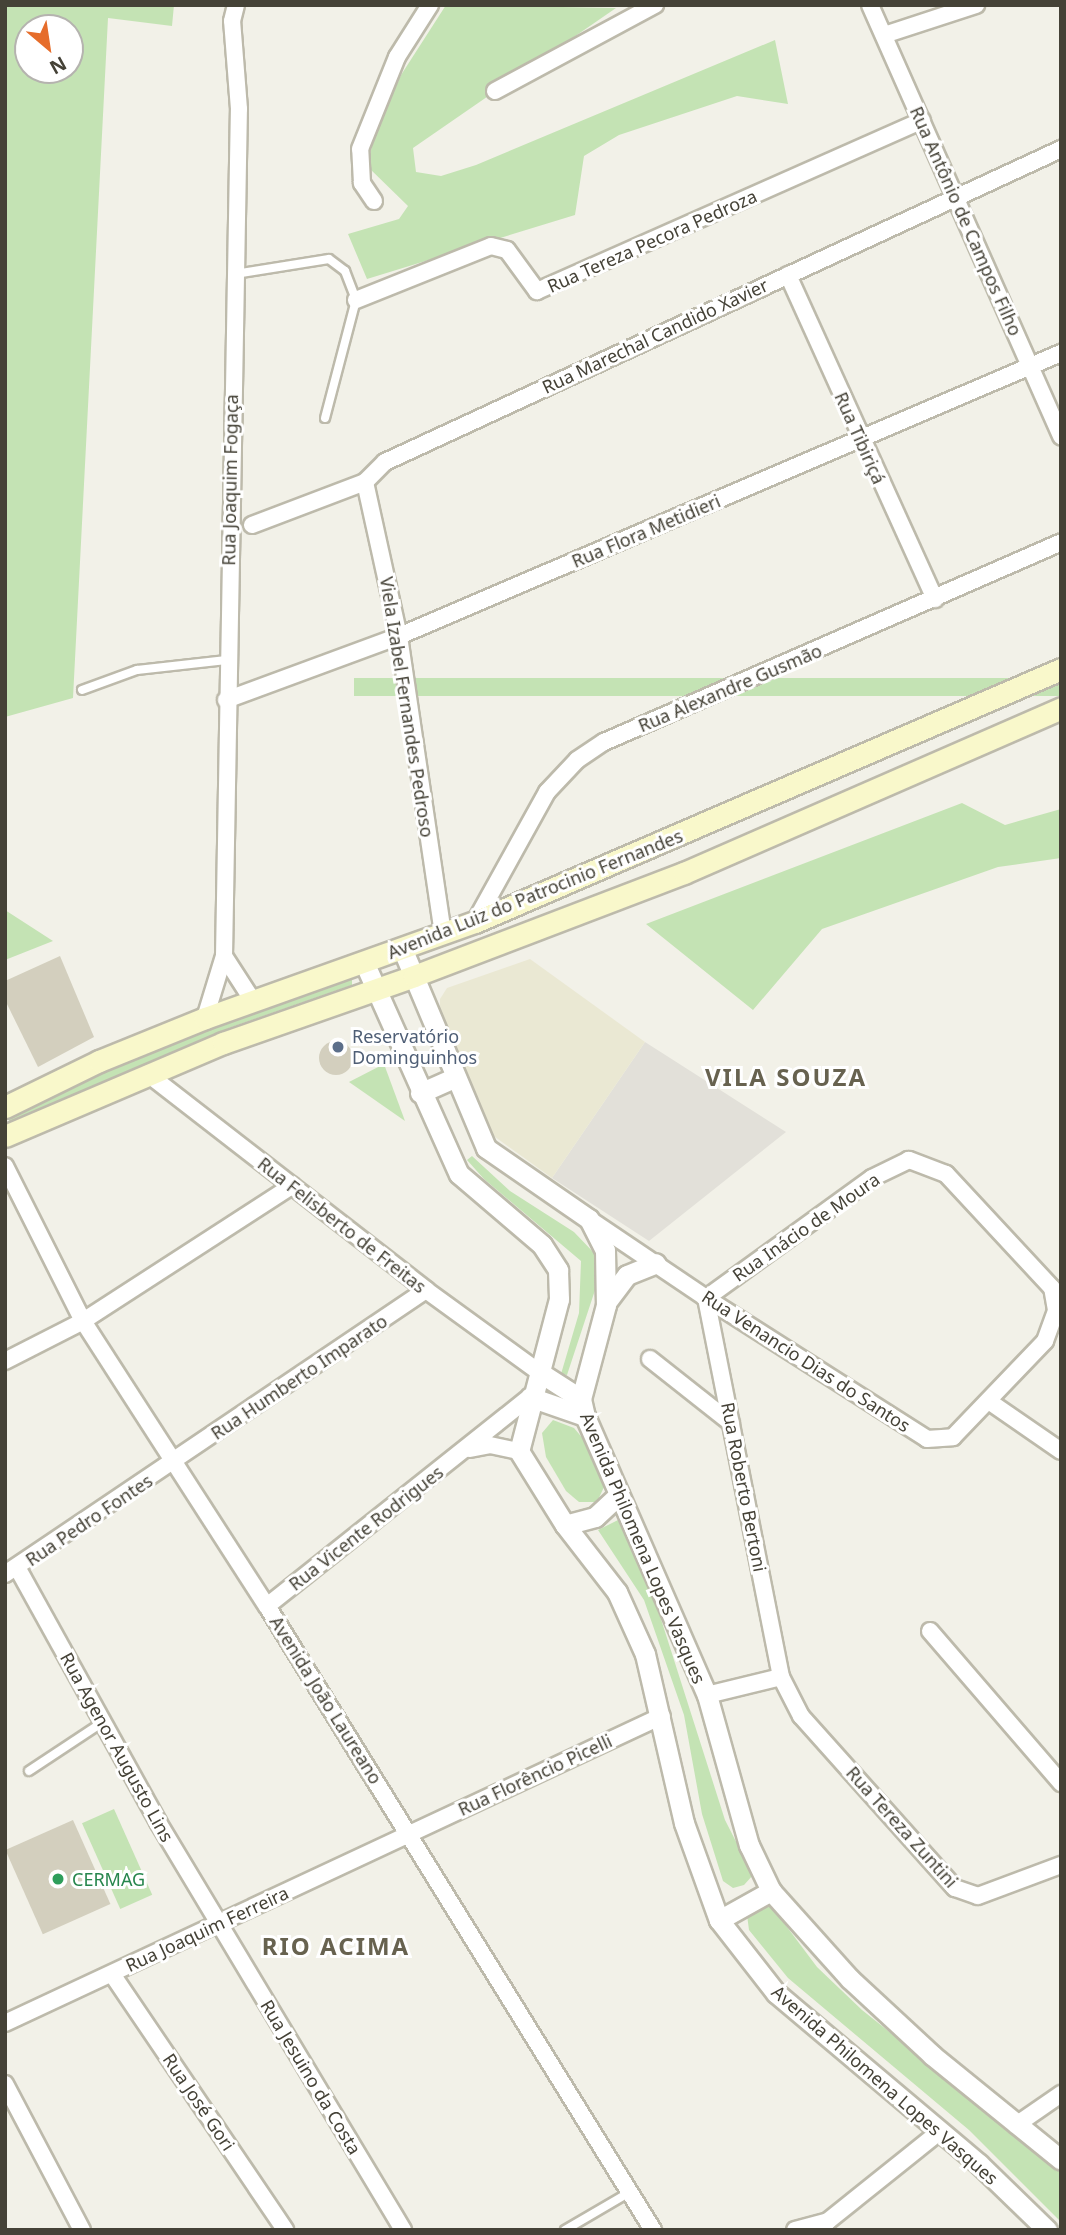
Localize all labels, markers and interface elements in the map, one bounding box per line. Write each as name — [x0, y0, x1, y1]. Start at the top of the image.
north arrow — [14, 14, 84, 84]
text: N — [45, 50, 71, 81]
street label: Rua Antônio de Campos Filho — [906, 103, 1026, 339]
street label: Rua Tereza Pecora Pedroza — [544, 185, 760, 297]
street label: Rua Marechal Candido Xavier — [539, 274, 771, 398]
street label: Rua Tibiriçá — [830, 389, 890, 487]
street label: Rua Joaquim Fogaça — [218, 394, 242, 566]
street label: Rua Flora Metidieri — [568, 490, 724, 572]
street label: Viela Izabel Fernandes Pedroso — [376, 575, 438, 839]
street label: Rua Alexandre Gusmão — [635, 639, 825, 737]
street label: Avenida Luiz do Patrocinio Fernandes — [384, 825, 686, 963]
place label: Reservatório Dominguinhos — [352, 1026, 477, 1068]
marker: Reservatório Dominguinhos — [330, 1039, 346, 1055]
district label: VILA SOUZA — [706, 1063, 866, 1091]
street label: Rua Felisberto de Freitas — [254, 1153, 430, 1297]
street label: Rua Inácio de Moura — [728, 1168, 884, 1286]
street label: Rua Venancio Dias do Santos — [698, 1286, 914, 1436]
street label: Rua Humberto Imparato — [207, 1310, 391, 1444]
street label: Rua Roberto Bertoni — [717, 1400, 771, 1574]
street label: Avenida Philomena Lopes Vasques — [576, 1409, 710, 1687]
street label: Rua Vicente Rodrigues — [284, 1461, 448, 1595]
street label: Rua Pedro Fontes — [21, 1470, 157, 1570]
street label: Avenida João Laureano — [265, 1612, 387, 1788]
street label: Rua Agenor Augusto Lins — [56, 1648, 178, 1846]
street label: Rua Florêncio Picelli — [455, 1730, 615, 1820]
street label: Rua Tereza Zuntini — [842, 1762, 962, 1892]
place label: CERMAG — [72, 1868, 145, 1890]
marker: CERMAG — [50, 1871, 66, 1887]
street label: Rua Joaquim Ferreira — [122, 1882, 292, 1976]
district label: RIO ACIMA — [263, 1932, 409, 1960]
street label: Avenida Philomena Lopes Vasques — [768, 1981, 1002, 2189]
street label: Rua Jesuino da Costa — [256, 1996, 366, 2158]
street label: Rua José Gori — [159, 2049, 239, 2155]

